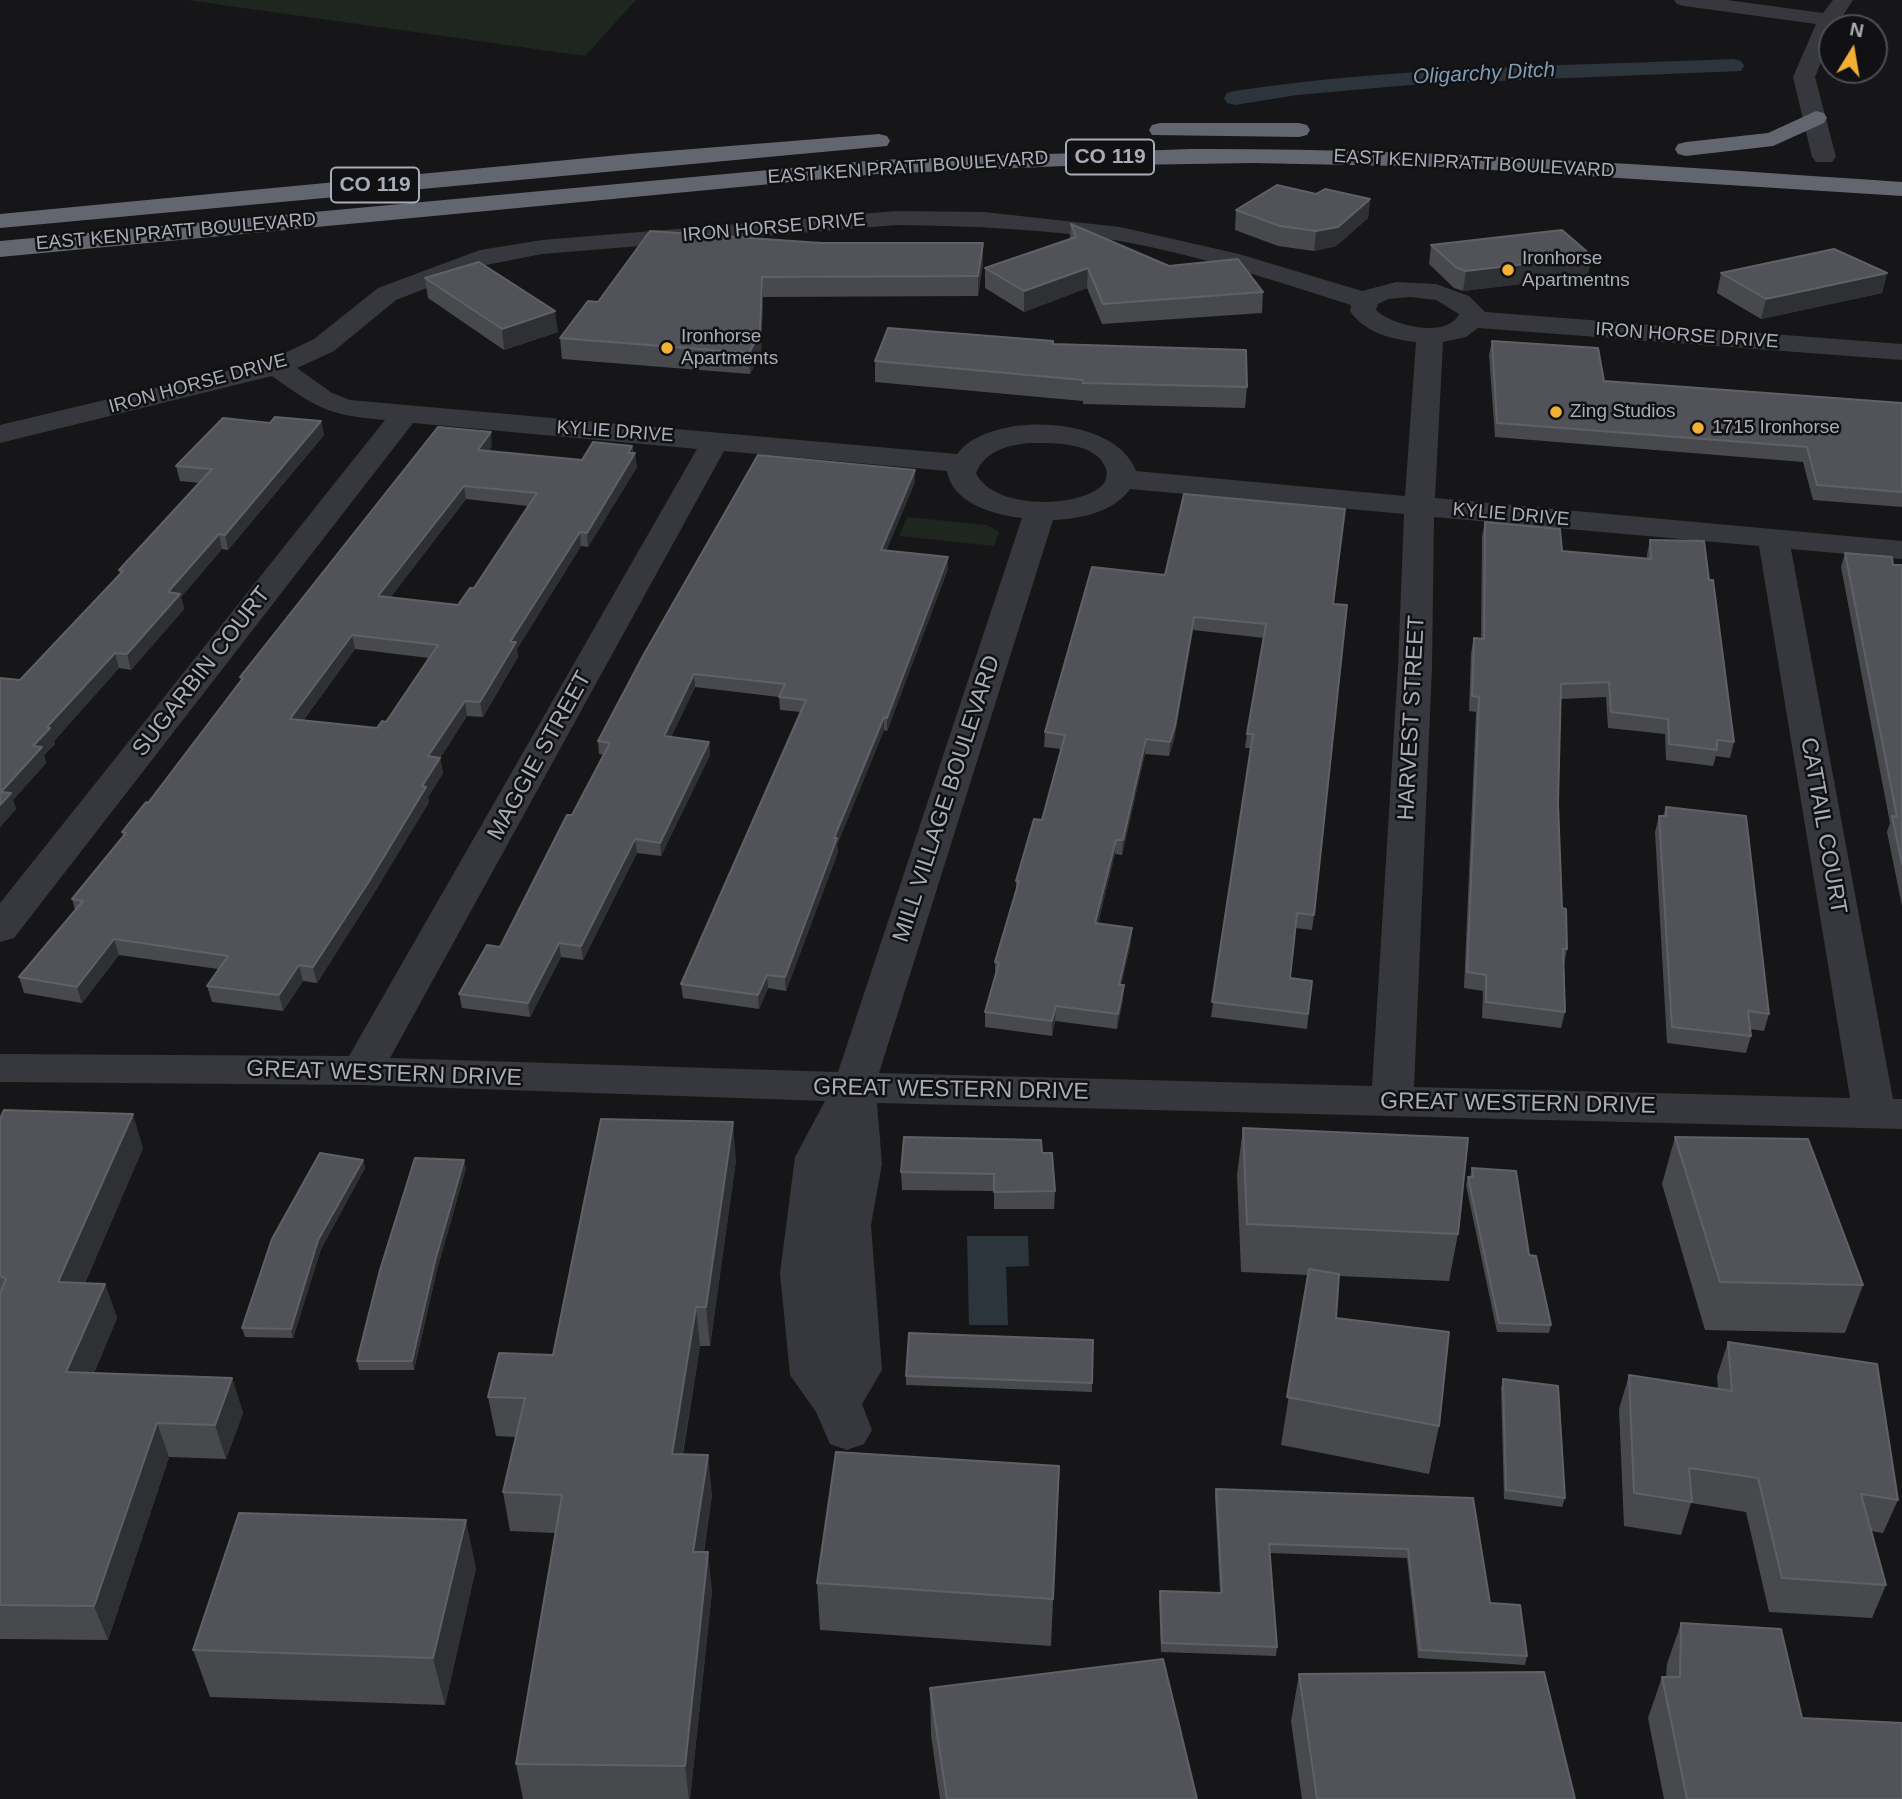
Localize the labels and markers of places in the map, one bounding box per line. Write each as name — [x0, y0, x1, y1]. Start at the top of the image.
place label: Ironhorse Apartmentns — [1522, 248, 1630, 292]
marker: Ironhorse Apartmentns — [1500, 262, 1516, 278]
place label: Ironhorse Apartments — [681, 326, 778, 370]
marker: Ironhorse Apartments — [659, 340, 675, 356]
place label: Zing Studios — [1570, 401, 1676, 423]
marker: Zing Studios — [1548, 404, 1564, 420]
place label: 1715 Ironhorse — [1712, 417, 1840, 439]
marker: 1715 Ironhorse — [1690, 420, 1706, 436]

